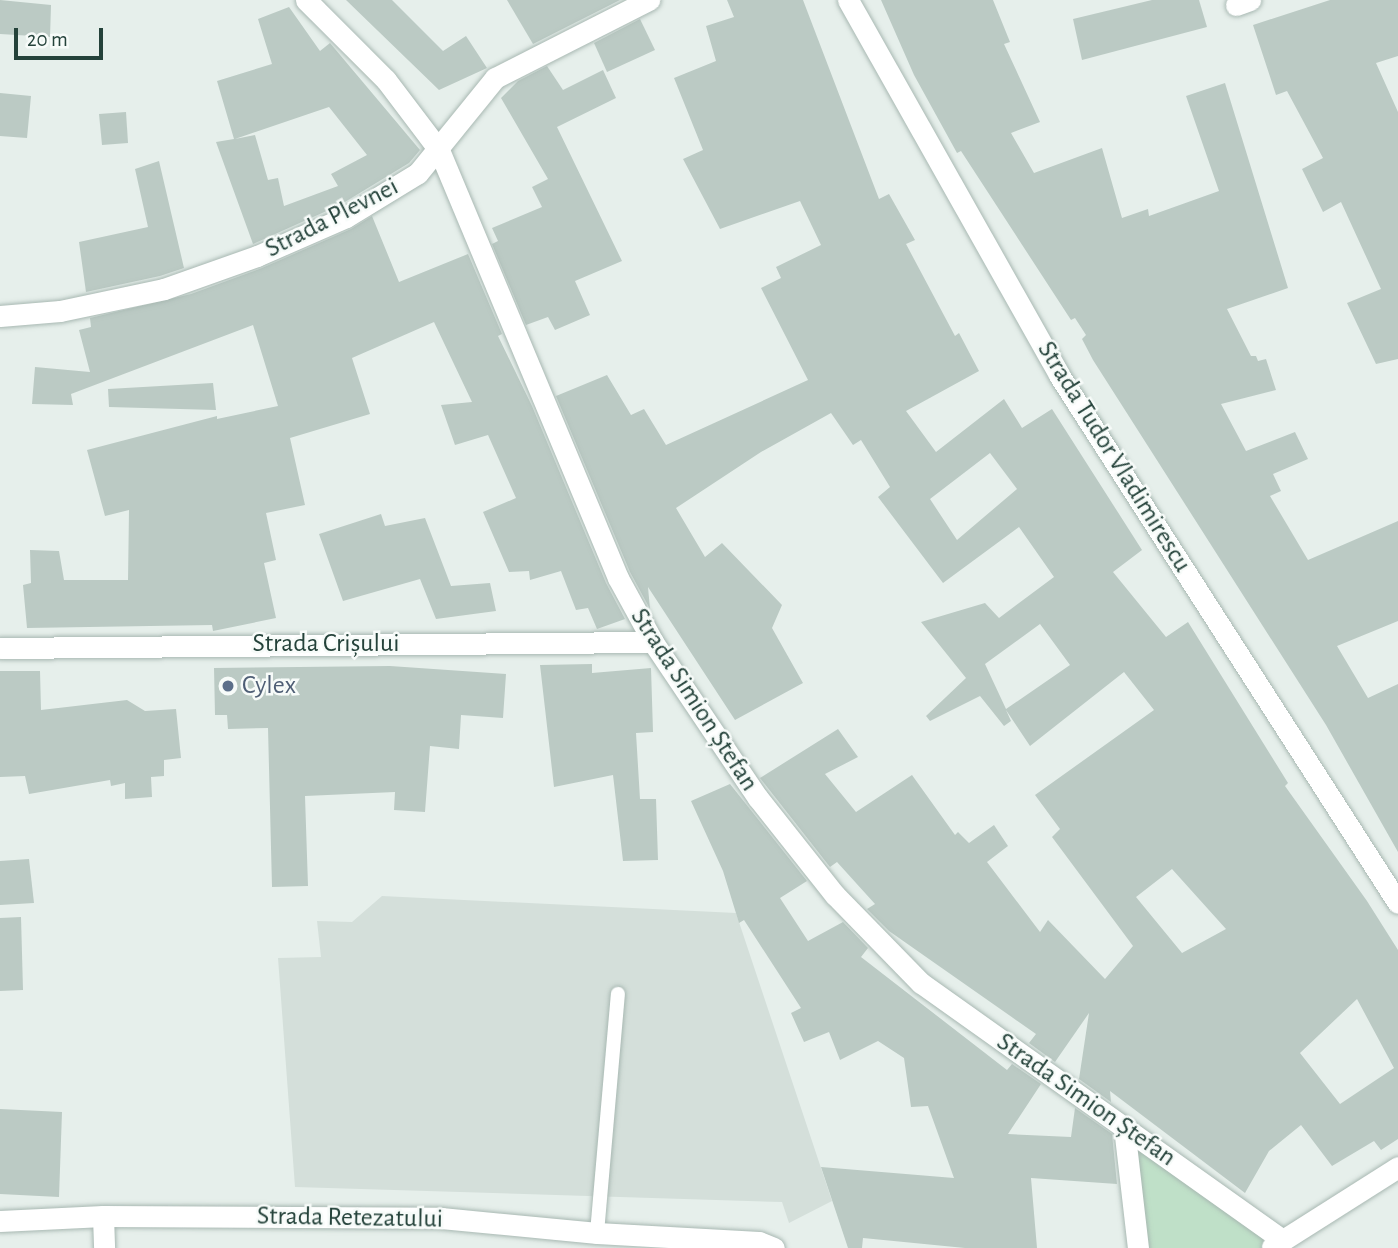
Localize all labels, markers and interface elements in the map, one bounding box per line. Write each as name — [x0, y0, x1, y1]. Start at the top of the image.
scale bar — [18, 14, 107, 58]
text: 20 m — [27, 29, 68, 50]
street label: Strada Plevnei — [260, 171, 404, 265]
street label: Strada Tudor Vladimirescu — [1030, 336, 1198, 578]
street label: Strada Simion Ștefan — [623, 603, 765, 797]
street label: Strada Crișului — [252, 628, 400, 660]
place label: Cylex — [242, 670, 296, 702]
marker: Cylex — [220, 678, 236, 694]
street label: Strada Simion Ștefan — [991, 1027, 1181, 1173]
street label: Strada Retezatului — [257, 1201, 443, 1235]

